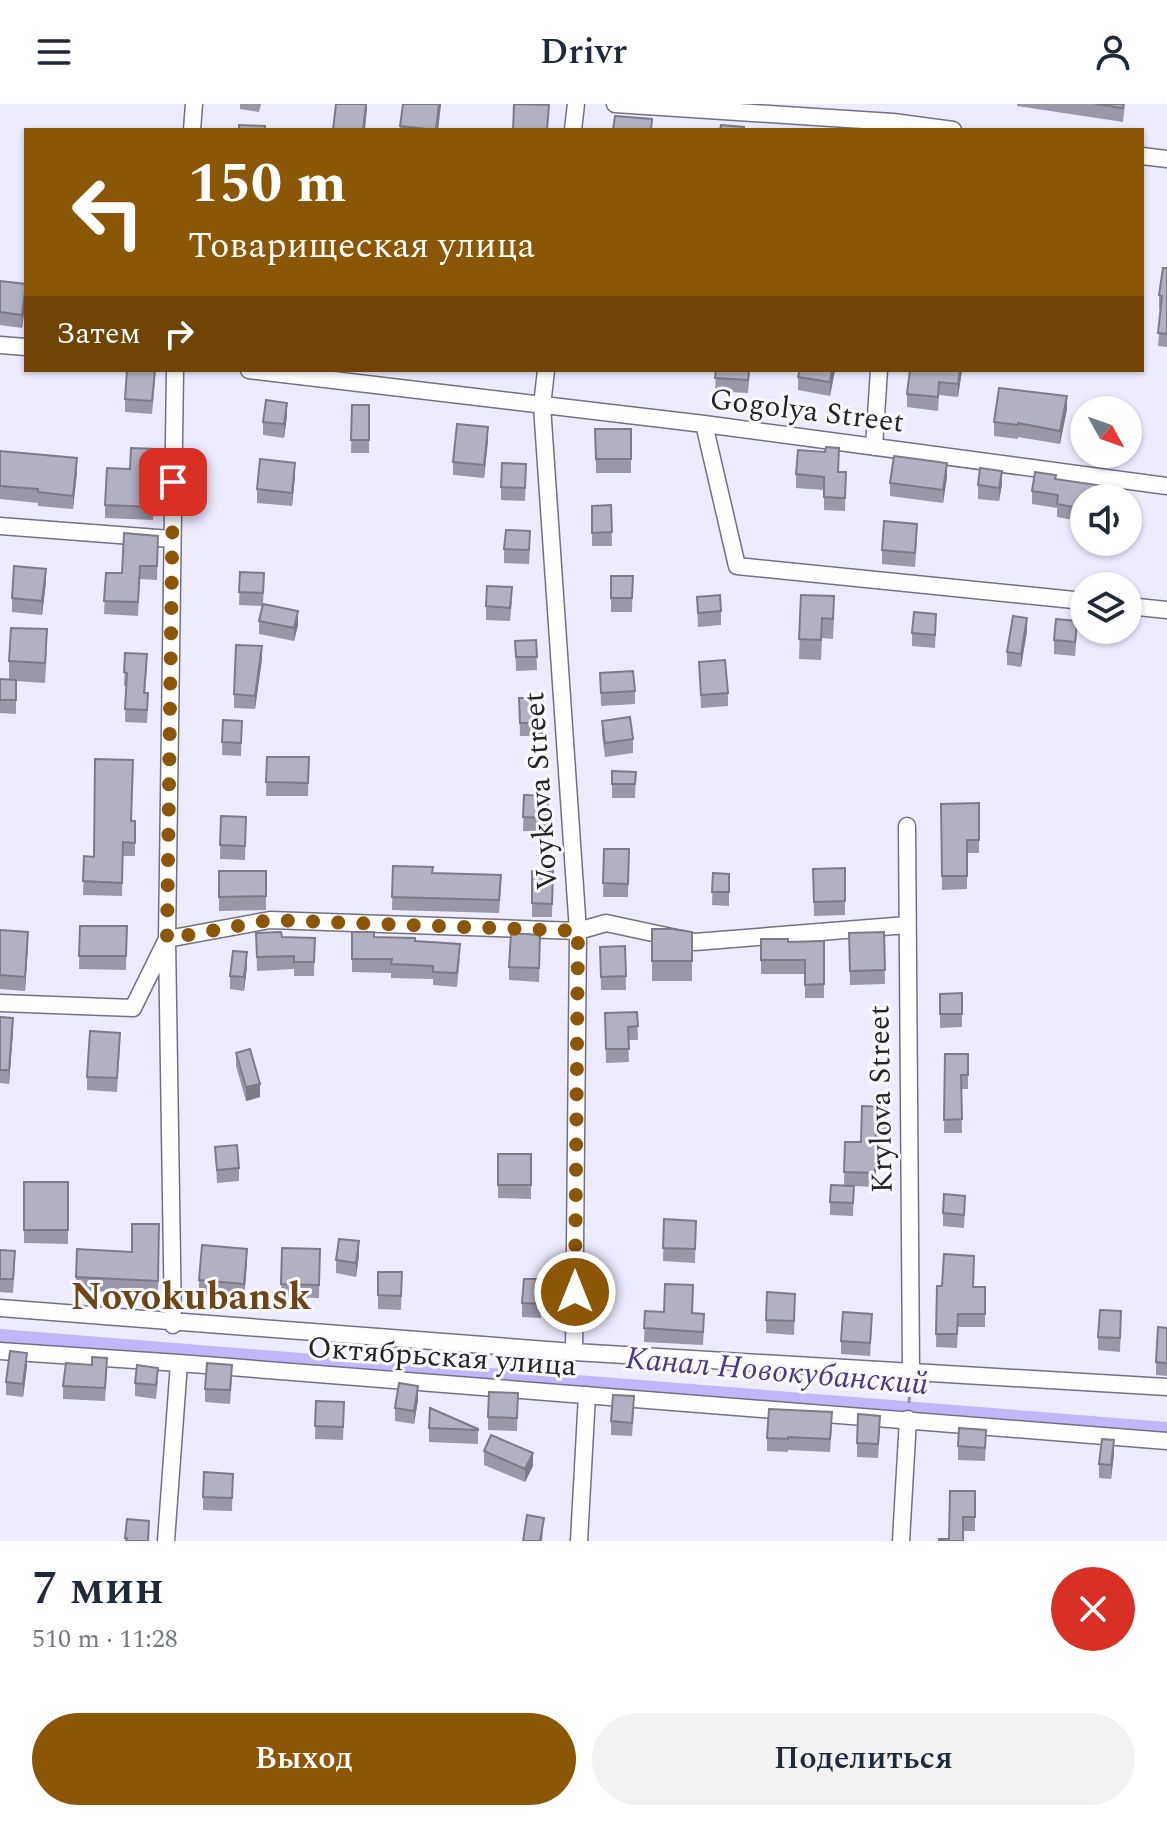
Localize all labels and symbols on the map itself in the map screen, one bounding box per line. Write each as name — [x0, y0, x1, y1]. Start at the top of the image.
street label: Gogolya Street — [707, 376, 907, 446]
north arrow — [1070, 396, 1142, 468]
pin — [139, 448, 207, 516]
street label: Voykova Street — [511, 690, 571, 892]
street label: Krylova Street — [856, 1004, 906, 1193]
position arrow — [533, 1250, 617, 1334]
district label: Novokubansk — [71, 1269, 311, 1327]
street label: Октябрьская улица — [306, 1325, 578, 1389]
water label: Канал Новокубанский — [624, 1334, 930, 1409]

